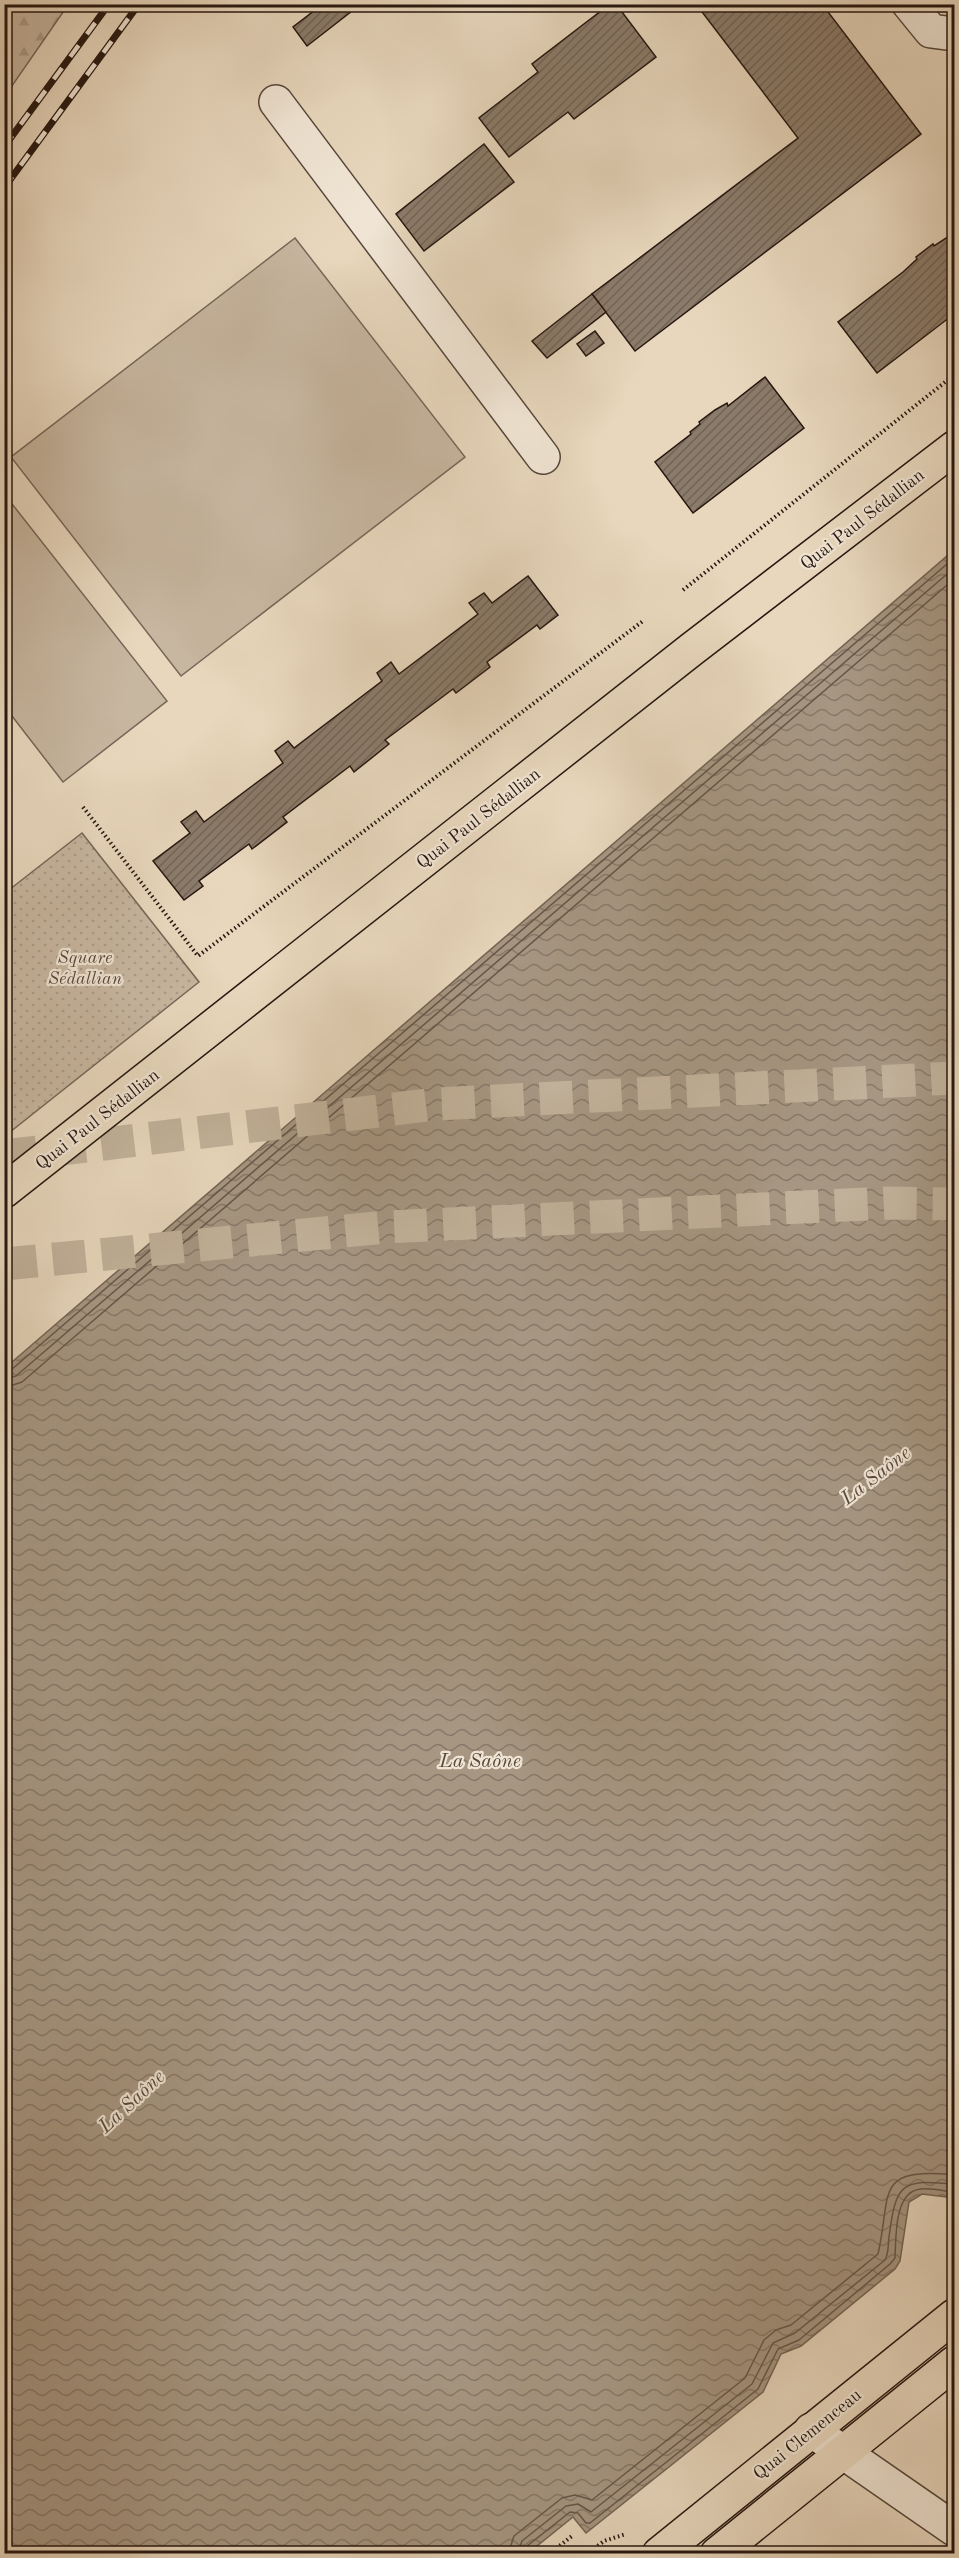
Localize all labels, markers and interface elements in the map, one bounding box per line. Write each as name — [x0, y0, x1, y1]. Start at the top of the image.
street label: Quai Paul Sédallian — [797, 466, 928, 574]
street label: Quai Paul Sédallian — [413, 765, 544, 873]
park label: Square Sédallian — [48, 949, 122, 988]
street label: Quai Paul Sédallian — [32, 1066, 163, 1174]
water label: La Saône — [837, 1443, 915, 1510]
water label: La Saône — [438, 1752, 521, 1772]
water label: La Saône — [95, 2067, 169, 2138]
street label: Quai Clemenceau — [750, 2386, 865, 2484]

